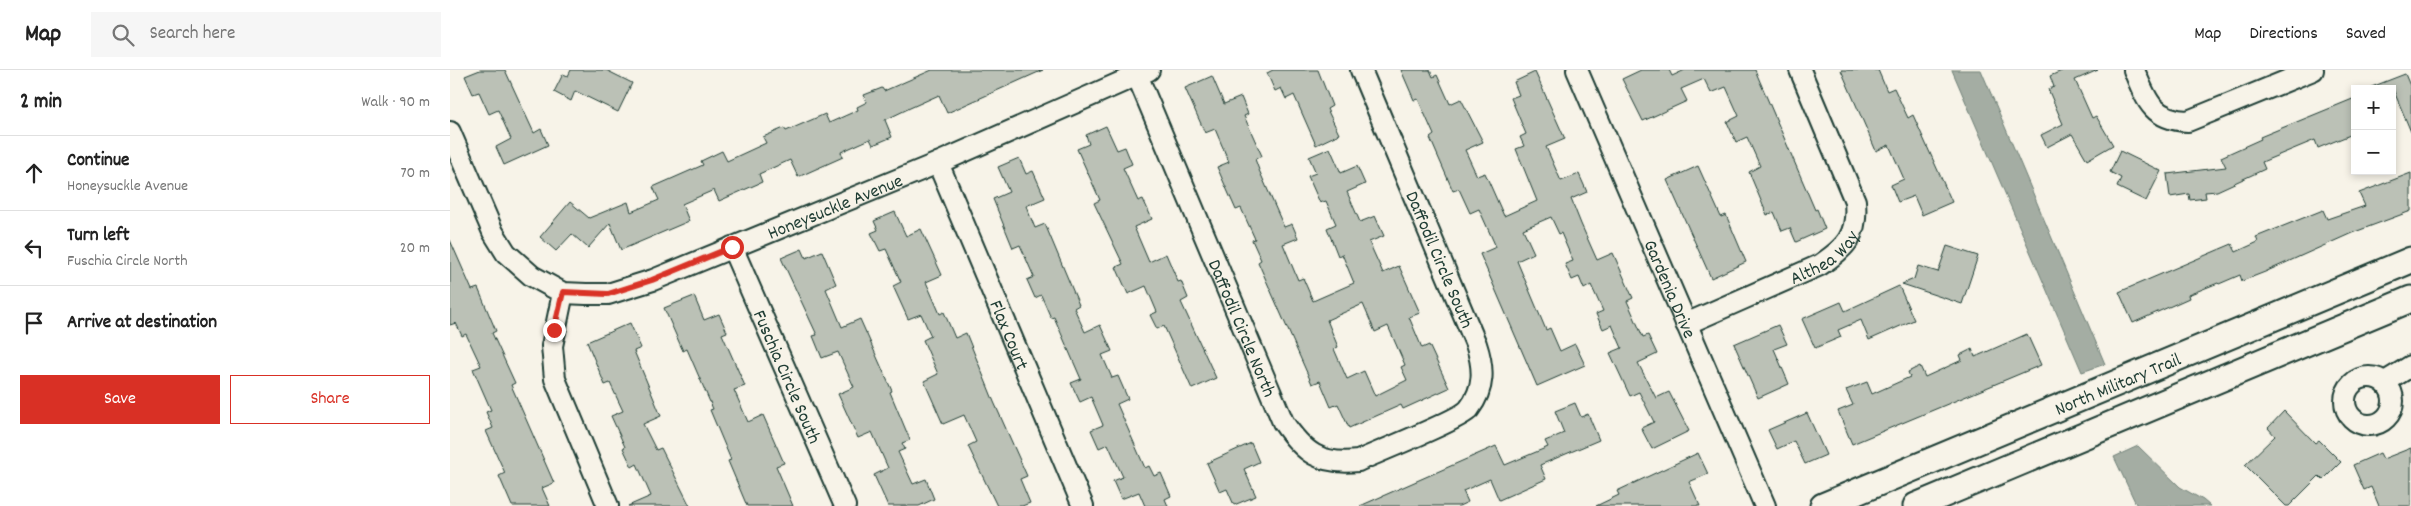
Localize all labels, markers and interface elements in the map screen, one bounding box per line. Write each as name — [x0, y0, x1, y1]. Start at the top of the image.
search box — [91, 12, 441, 57]
text: Map — [25, 18, 61, 52]
icon: search — [109, 21, 137, 49]
text: Search here — [149, 21, 235, 48]
text: Map — [2194, 22, 2221, 47]
text: Directions — [2249, 22, 2318, 47]
text: Saved — [2346, 22, 2386, 47]
map controls — [2351, 85, 2396, 175]
button: + — [2351, 85, 2396, 130]
text: 2 min — [20, 88, 62, 118]
text: Walk · 90 m — [361, 91, 430, 114]
button: − — [2351, 130, 2396, 175]
text: Continue — [67, 148, 129, 175]
icon: ahead — [20, 159, 48, 187]
text: 70 m — [400, 162, 430, 185]
street label: Honeysuckle Avenue — [764, 169, 908, 249]
text: Honeysuckle Avenue — [67, 175, 188, 198]
street label: Daffodil Circle South — [1397, 188, 1479, 333]
text: Turn left — [67, 223, 130, 250]
street label: Althea Way — [1786, 227, 1868, 294]
icon: left — [20, 234, 48, 262]
route start — [721, 236, 744, 259]
street label: Gardenia Drive — [1635, 236, 1701, 344]
text: 20 m — [400, 237, 430, 260]
text: Fuschia Circle North — [67, 250, 188, 273]
street label: Daffodil Circle North — [1199, 256, 1281, 402]
street label: Flax Court — [980, 297, 1034, 375]
street label: Fuschia Circle South — [744, 307, 826, 449]
icon: arrive — [20, 309, 48, 337]
text: Arrive at destination — [67, 310, 217, 337]
route end — [543, 319, 566, 342]
street label: North Military Trail — [2051, 348, 2186, 424]
button: Save — [20, 375, 220, 424]
button: Share — [230, 375, 430, 424]

